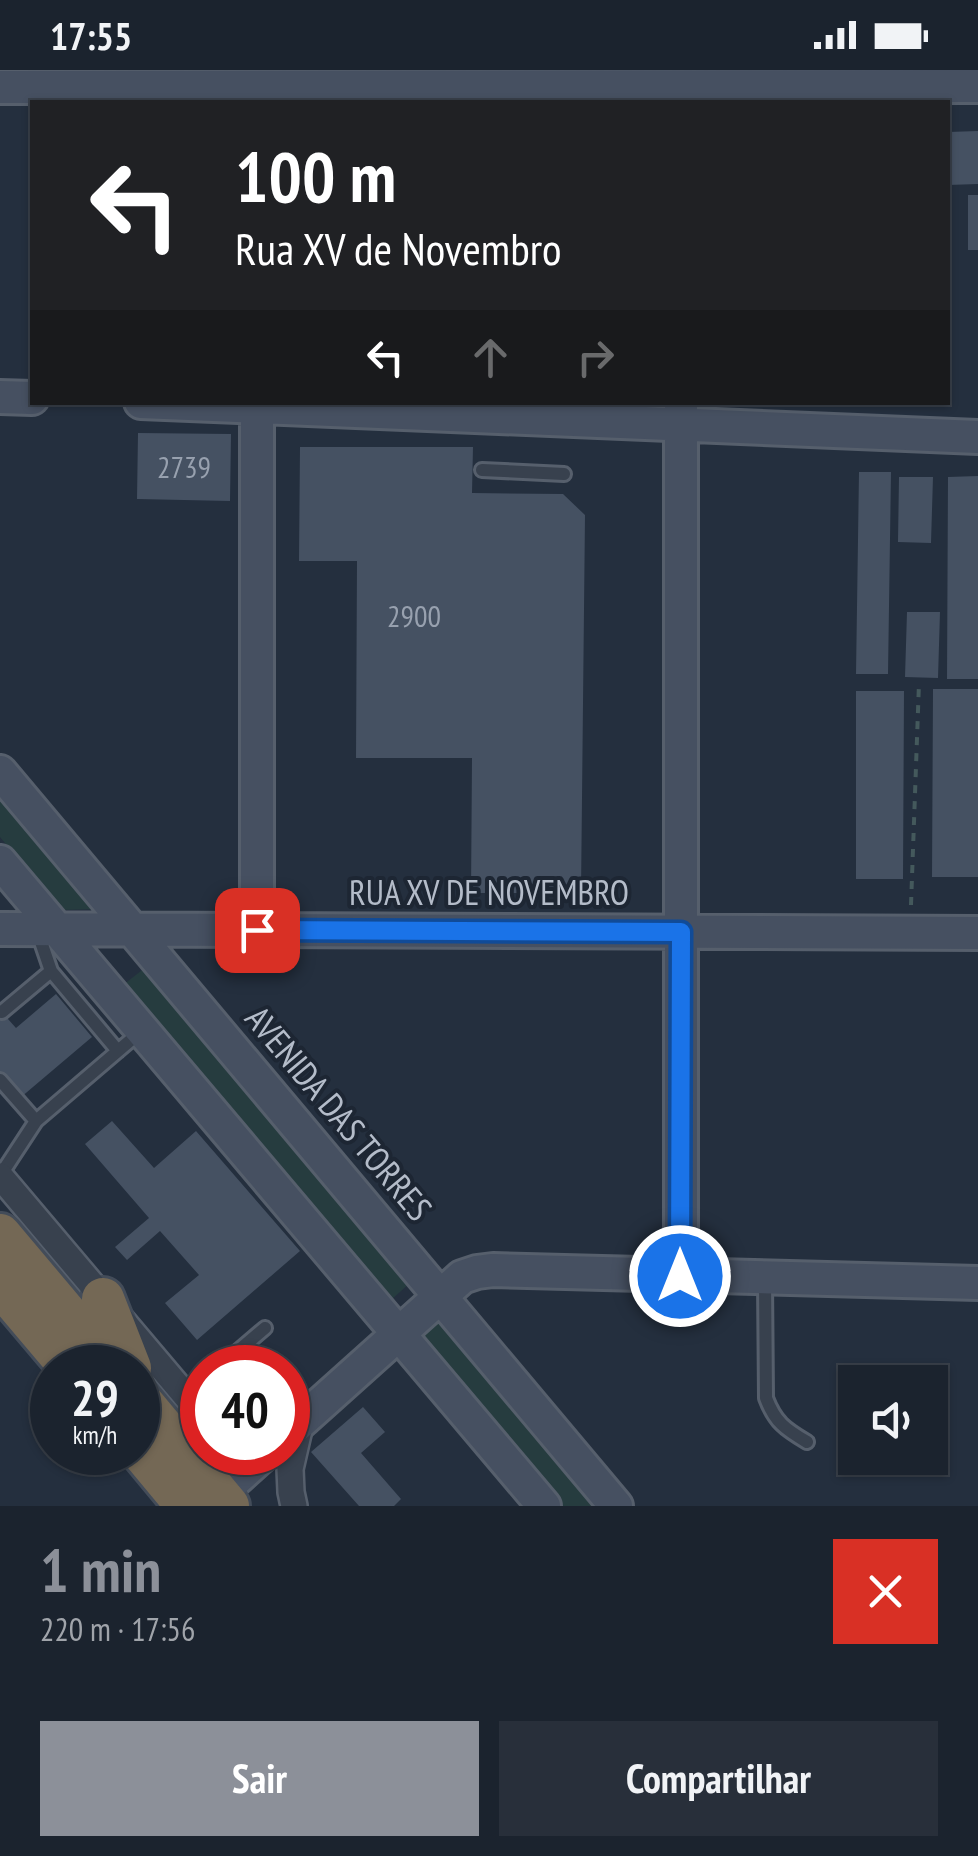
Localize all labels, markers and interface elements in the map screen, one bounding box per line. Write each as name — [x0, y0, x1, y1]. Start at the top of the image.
text: 17:55 — [50, 11, 132, 60]
text: 100 m — [235, 131, 396, 221]
icon: left — [70, 140, 200, 270]
text: Rua XV de Novembro — [235, 219, 561, 277]
icon: left — [358, 330, 413, 385]
icon: ahead — [463, 330, 518, 385]
icon: right — [568, 330, 623, 385]
house number: 2739 — [157, 447, 211, 486]
house number: 2900 — [387, 596, 441, 635]
street label: RUA XV DE NOVEMBRO — [349, 869, 629, 915]
pin — [215, 888, 300, 973]
icon: arrive — [230, 903, 285, 958]
street label: AVENIDA DAS TORRES — [236, 996, 442, 1230]
position arrow — [628, 1224, 732, 1328]
speed limit sign: 40 — [180, 1345, 310, 1475]
text: 29 — [71, 1365, 119, 1430]
map controls — [838, 1365, 948, 1475]
button: sound — [838, 1365, 948, 1475]
text: km/h — [73, 1419, 117, 1451]
text: 1 min — [40, 1531, 161, 1609]
button: close — [833, 1539, 938, 1644]
text: 220 m · 17:56 — [40, 1608, 195, 1650]
button: Sair — [40, 1721, 479, 1836]
button: Compartilhar — [499, 1721, 938, 1836]

